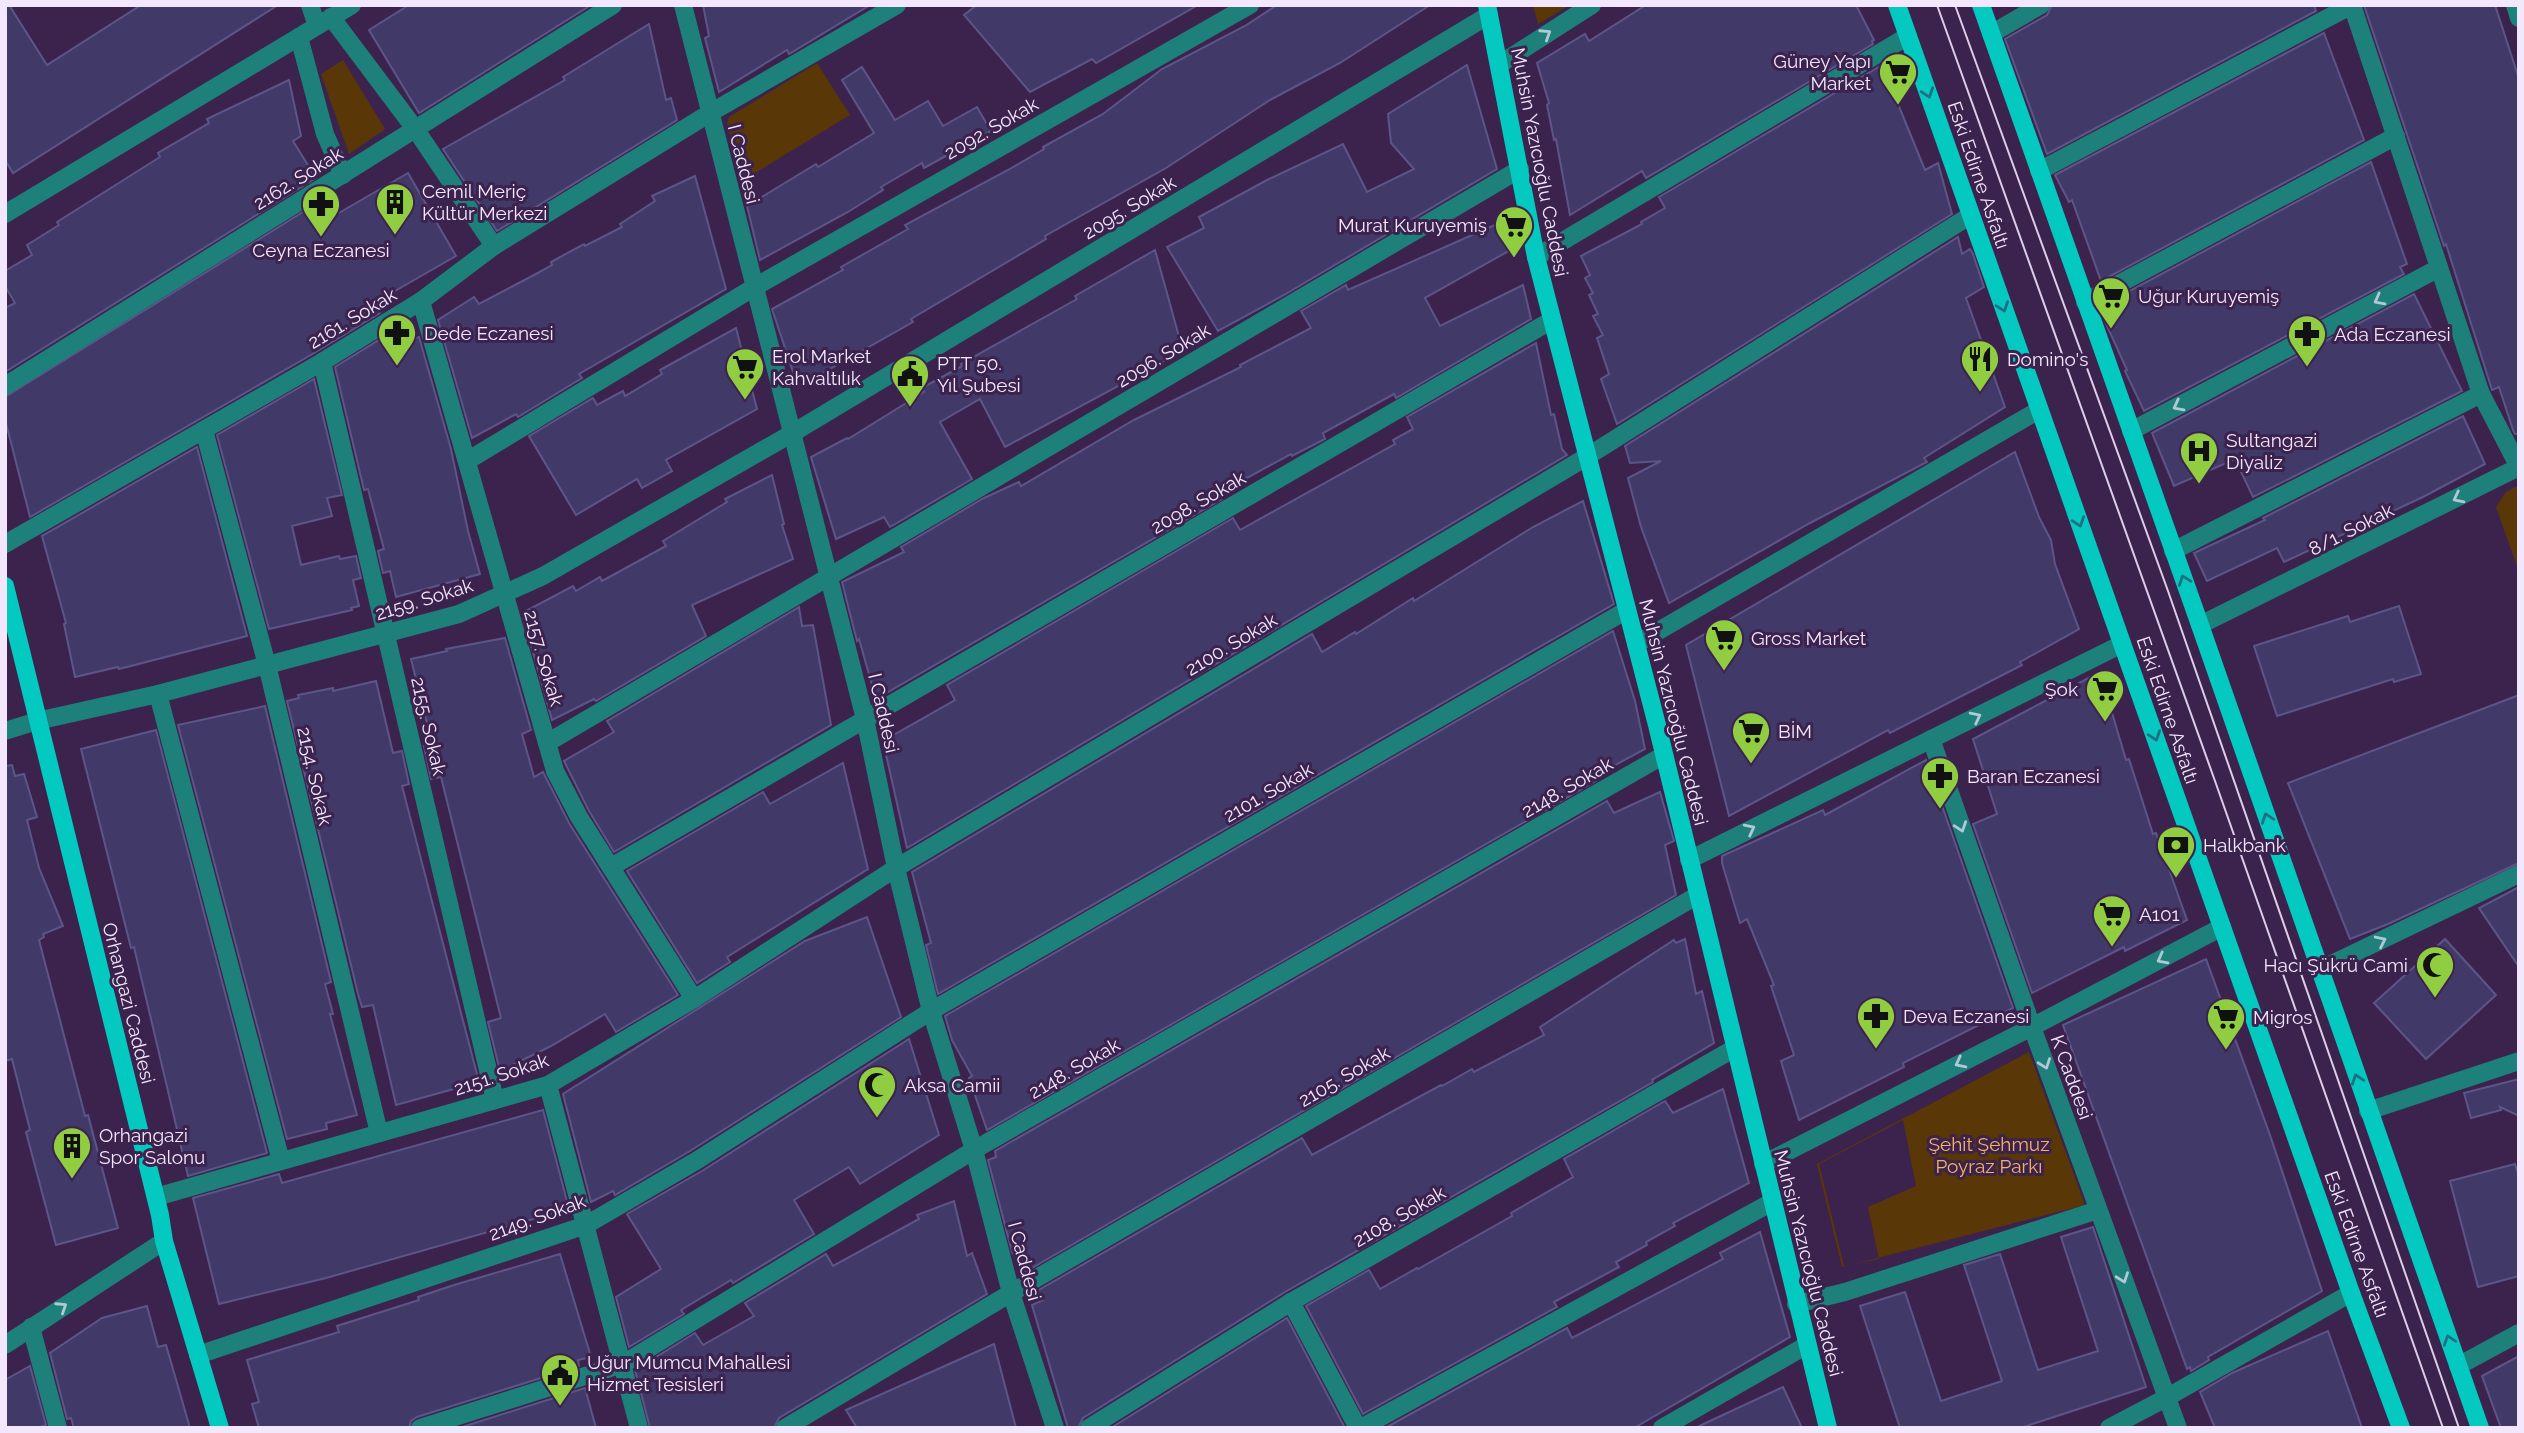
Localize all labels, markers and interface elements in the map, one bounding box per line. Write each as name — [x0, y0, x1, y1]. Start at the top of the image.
one-way arrow — [1538, 29, 1551, 42]
street label: Muhsin Yazıcıoğlu Caddesi — [1507, 46, 1573, 278]
place label: Güney Yapı Market — [1773, 50, 1872, 94]
supermarket icon: Güney Yapı Market — [1877, 51, 1919, 106]
one-way arrow — [1920, 86, 1934, 98]
street label: 2092. Sokak — [940, 92, 1042, 164]
street label: Eski Edirne Asfaltı — [1943, 98, 2015, 252]
street label: I Caddesi — [724, 122, 764, 206]
street label: 2162. Sokak — [249, 142, 347, 214]
street label: 2095. Sokak — [1078, 171, 1180, 243]
place label: Cemil Meriç Kültür Merkezi — [422, 180, 547, 224]
building icon: Cemil Meriç Kültür Merkezi — [374, 181, 416, 236]
pharmacy icon: Ceyna Eczanesi — [300, 183, 342, 238]
supermarket icon: Murat Kuruyemiş — [1493, 204, 1535, 259]
place label: Murat Kuruyemiş — [1338, 214, 1487, 236]
place label: Ceyna Eczanesi — [252, 239, 390, 261]
supermarket icon: Uğur Kuruyemiş — [2090, 275, 2132, 330]
street label: 2161. Sokak — [304, 283, 400, 353]
place label: Uğur Kuruyemiş — [2138, 285, 2279, 307]
one-way arrow — [2374, 292, 2386, 306]
one-way arrow — [1995, 301, 2009, 313]
pharmacy icon: Dede Eczanesi — [376, 312, 418, 367]
pharmacy icon: Ada Eczanesi — [2286, 313, 2328, 368]
street label: 2096. Sokak — [1112, 318, 1214, 392]
place label: Dede Eczanesi — [424, 322, 554, 344]
place label: Ada Eczanesi — [2334, 323, 2451, 345]
restaurant icon: Domino's — [1959, 338, 2001, 393]
place label: Erol Market Kahvaltılık — [772, 345, 872, 389]
supermarket icon: Erol Market Kahvaltılık — [724, 346, 766, 401]
place label: Domino's — [2007, 348, 2088, 370]
place label: PTT 50. Yıl Şubesi — [937, 352, 1021, 396]
public building icon: PTT 50. Yıl Şubesi — [889, 353, 931, 408]
one-way arrow — [2173, 398, 2185, 412]
place label: Sultangazi Diyaliz — [2226, 429, 2317, 473]
hospital icon: Sultangazi Diyaliz — [2178, 430, 2220, 485]
street label: 2098. Sokak — [1147, 466, 1249, 538]
one-way arrow — [2453, 489, 2465, 503]
street label: 8/1. Sokak — [2305, 498, 2397, 560]
one-way arrow — [2071, 515, 2085, 527]
street label: 2159. Sokak — [372, 574, 476, 624]
one-way arrow — [2178, 575, 2192, 587]
street label: Muhsin Yazıcıoğlu Caddesi — [1635, 597, 1713, 827]
street label: 2157. Sokak — [520, 607, 568, 709]
street label: 2100. Sokak — [1181, 608, 1281, 680]
supermarket icon: Gross Market — [1703, 617, 1745, 672]
place label: Gross Market — [1751, 627, 1867, 649]
street label: Eski Edirne Asfaltı — [2132, 633, 2204, 787]
supermarket icon: Şok — [2084, 668, 2126, 723]
street label: I Caddesi — [864, 671, 904, 755]
street label: 2155. Sokak — [407, 675, 451, 777]
place label: Şok — [2045, 678, 2078, 700]
supermarket icon: BİM — [1730, 710, 1772, 765]
one-way arrow — [1969, 711, 1981, 725]
place label: BİM — [1778, 720, 1812, 742]
street label: 2154. Sokak — [293, 725, 337, 827]
one-way arrow — [2147, 730, 2161, 742]
street label: 2148. Sokak — [1518, 752, 1616, 822]
pharmacy icon: Baran Eczanesi — [1919, 755, 1961, 810]
street label: 2101. Sokak — [1219, 758, 1317, 826]
place label: Baran Eczanesi — [1967, 765, 2100, 787]
one-way arrow — [2261, 813, 2275, 825]
one-way arrow — [1953, 820, 1967, 832]
one-way arrow — [1743, 824, 1755, 838]
bank icon: Halkbank — [2155, 824, 2197, 879]
place label: Halkbank — [2203, 834, 2286, 856]
supermarket icon: A101 — [2091, 893, 2133, 948]
place label: A101 — [2139, 903, 2180, 925]
street label: Orhangazi Caddesi — [98, 920, 160, 1086]
one-way arrow — [2374, 935, 2386, 949]
mosque icon: Hacı Şükrü Cami — [2414, 944, 2456, 999]
one-way arrow — [2157, 950, 2169, 964]
place label: Hacı Şükrü Cami — [2264, 954, 2408, 976]
pharmacy icon: Deva Eczanesi — [1855, 995, 1897, 1050]
supermarket icon: Migros — [2205, 996, 2247, 1051]
place label: Deva Eczanesi — [1903, 1005, 2030, 1027]
place label: Migros — [2253, 1006, 2312, 1028]
street label: K Caddesi — [2047, 1032, 2097, 1122]
street label: 2148. Sokak — [1025, 1033, 1123, 1103]
street label: 2105. Sokak — [1294, 1041, 1394, 1111]
street label: 2151. Sokak — [451, 1048, 551, 1100]
one-way arrow — [1955, 1055, 1967, 1069]
one-way arrow — [2037, 1058, 2051, 1070]
mosque icon: Aksa Camii — [856, 1064, 898, 1119]
place label: Aksa Camii — [904, 1074, 1000, 1096]
one-way arrow — [2351, 1074, 2365, 1086]
place label: Orhangazi Spor Salonu — [99, 1124, 205, 1168]
building icon: Orhangazi Spor Salonu — [51, 1125, 93, 1180]
park label: Şehit Şehmuz Poyraz Parkı — [1929, 1133, 2049, 1177]
street label: Muhsin Yazıcıoğlu Caddesi — [1770, 1148, 1848, 1378]
street label: Eski Edirne Asfaltı — [2320, 1168, 2394, 1320]
street label: 2108. Sokak — [1349, 1181, 1449, 1251]
street label: 2149. Sokak — [486, 1189, 588, 1245]
street label: I Caddesi — [1004, 1219, 1046, 1303]
one-way arrow — [2115, 1272, 2129, 1284]
one-way arrow — [54, 1302, 67, 1315]
one-way arrow — [2443, 1335, 2457, 1347]
place label: Uğur Mumcu Mahallesi Hizmet Tesisleri — [587, 1351, 790, 1395]
public building icon: Uğur Mumcu Mahallesi Hizmet Tesisleri — [539, 1352, 581, 1407]

